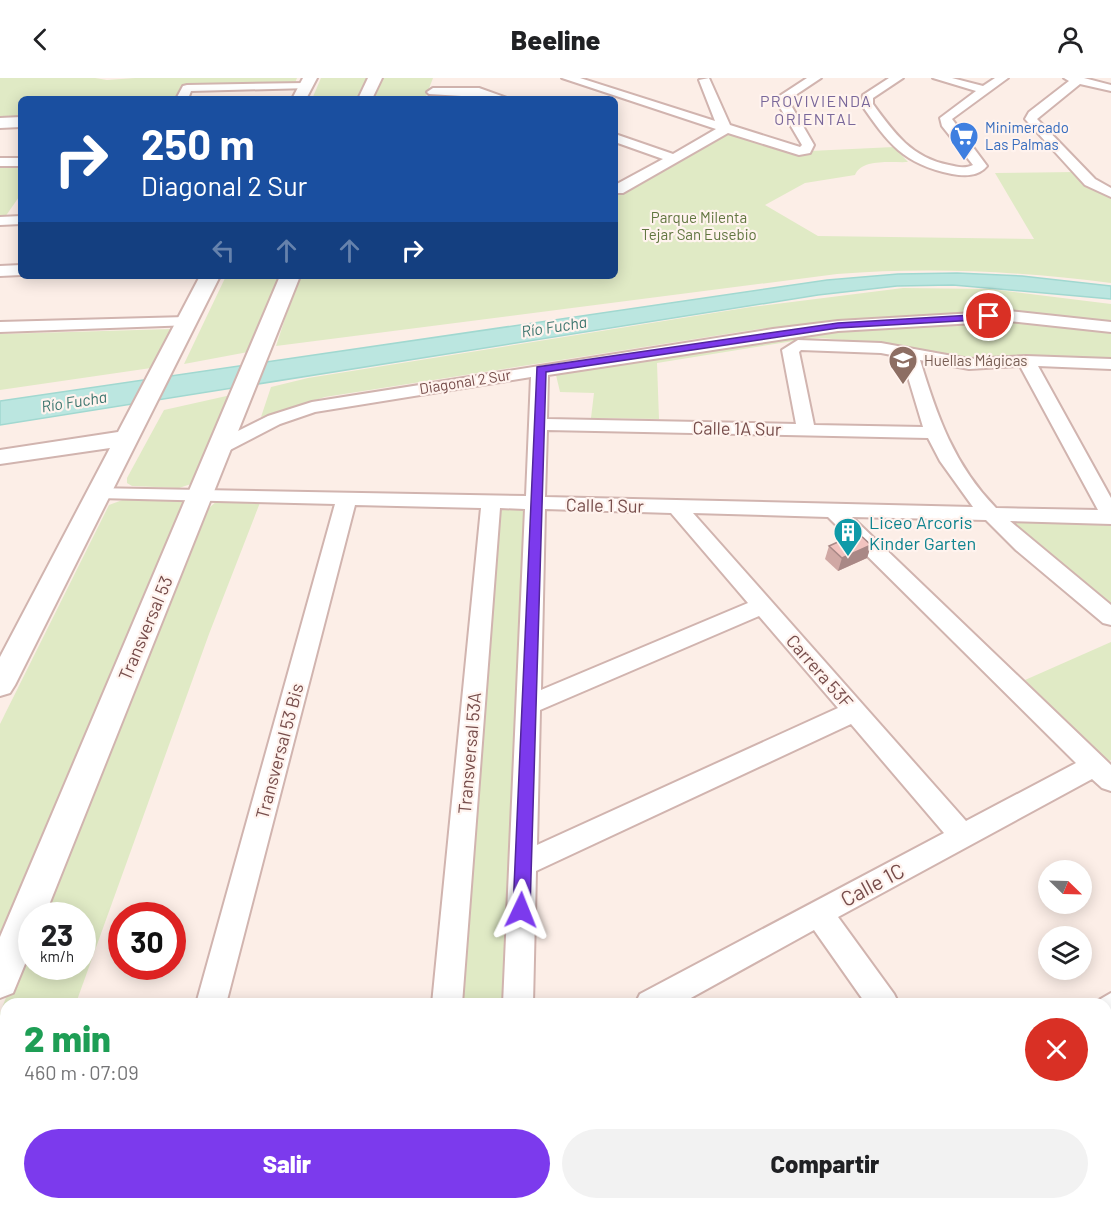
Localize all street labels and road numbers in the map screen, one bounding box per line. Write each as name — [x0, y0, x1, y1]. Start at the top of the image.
street label: Diagonal 2 Sur — [418, 365, 513, 397]
street label: Calle 1A Sur — [692, 416, 782, 440]
street label: Calle 1 Sur — [566, 493, 645, 517]
street label: Transversal 53 — [113, 572, 177, 684]
street label: Carrera 53F — [782, 630, 858, 712]
street label: Transversal 53 Bis — [250, 681, 308, 821]
street label: Transversal 53A — [453, 691, 485, 815]
street label: Calle 1C — [836, 857, 908, 911]

